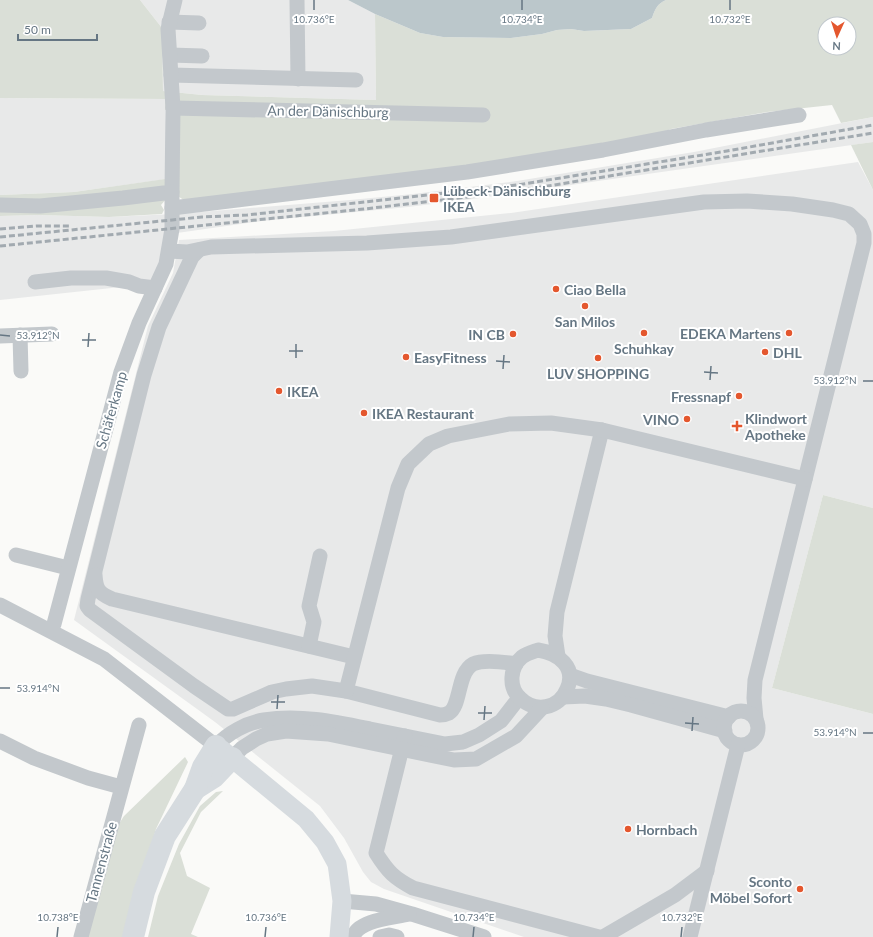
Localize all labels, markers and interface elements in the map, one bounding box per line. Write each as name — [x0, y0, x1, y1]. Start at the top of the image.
text: 10.736°E — [293, 13, 335, 25]
text: 10.734°E — [501, 13, 543, 25]
text: 10.732°E — [709, 13, 751, 25]
scale bar — [18, 16, 97, 42]
north arrow — [817, 16, 857, 56]
text: 50 m — [24, 22, 51, 37]
text: N — [832, 40, 841, 53]
street label: An der Dänischburg — [267, 101, 389, 121]
place label: Lübeck-Dänischburg IKEA — [443, 182, 571, 215]
marker: Lübeck-Dänischburg IKEA — [428, 192, 440, 204]
place label: Ciao Bella — [564, 281, 626, 298]
marker: Ciao Bella — [551, 284, 561, 294]
marker: San Milos — [580, 301, 590, 311]
place label: San Milos — [555, 313, 615, 330]
place label: EDEKA Martens — [680, 325, 781, 342]
place label: IN CB — [468, 326, 505, 343]
marker: Schuhkay — [639, 328, 649, 338]
marker: EDEKA Martens — [784, 328, 794, 338]
text: 53.912°N — [16, 329, 60, 341]
marker: IN CB — [508, 329, 518, 339]
place label: Schuhkay — [614, 340, 675, 357]
place label: DHL — [773, 344, 802, 361]
marker: DHL — [760, 347, 770, 357]
place label: EasyFitness — [414, 349, 487, 366]
marker: EasyFitness — [401, 352, 411, 362]
marker: LUV SHOPPING — [593, 353, 603, 363]
place label: LUV SHOPPING — [547, 365, 649, 382]
street label: Schäferkamp — [92, 369, 130, 451]
text: 53.912°N — [813, 374, 857, 386]
place label: IKEA — [287, 383, 319, 400]
marker: IKEA — [274, 386, 284, 396]
place label: Fressnapf — [671, 388, 731, 405]
marker: Fressnapf — [734, 391, 744, 401]
place label: IKEA Restaurant — [372, 405, 475, 422]
marker: IKEA Restaurant — [359, 408, 369, 418]
place label: Klindwort Apotheke — [744, 410, 808, 443]
place label: VINO — [642, 411, 679, 428]
marker: VINO — [682, 414, 692, 424]
marker: Klindwort Apotheke — [732, 421, 742, 431]
text: 53.914°N — [16, 682, 60, 694]
text: 53.914°N — [813, 726, 857, 738]
street label: Tannenstraße — [82, 820, 120, 904]
place label: Hornbach — [636, 821, 698, 838]
marker: Hornbach — [623, 824, 633, 834]
place label: Sconto Möbel Sofort — [710, 873, 793, 906]
marker: Sconto Möbel Sofort — [795, 884, 805, 894]
text: 10.738°E — [37, 911, 79, 923]
text: 10.736°E — [245, 911, 287, 923]
text: 10.734°E — [453, 911, 495, 923]
text: 10.732°E — [661, 911, 703, 923]

